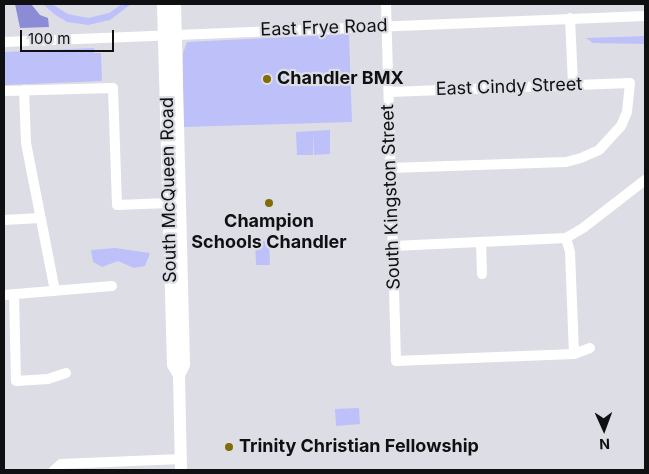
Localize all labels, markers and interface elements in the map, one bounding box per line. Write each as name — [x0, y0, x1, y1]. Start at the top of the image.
street label: East Frye Road — [260, 15, 388, 41]
scale bar — [22, 20, 116, 52]
text: 100 m — [28, 29, 70, 48]
place label: Chandler BMX — [277, 68, 404, 90]
marker: Chandler BMX — [261, 73, 273, 85]
street label: East Cindy Street — [435, 74, 583, 100]
street label: South McQueen Road — [157, 97, 181, 283]
street label: South Kingston Street — [377, 104, 405, 290]
marker: Champion Schools Chandler — [263, 197, 275, 209]
place label: Champion Schools Chandler — [191, 211, 347, 253]
north arrow — [579, 404, 629, 454]
place label: Trinity Christian Fellowship — [239, 436, 479, 458]
text: N — [599, 436, 610, 453]
marker: Trinity Christian Fellowship — [223, 441, 235, 453]

